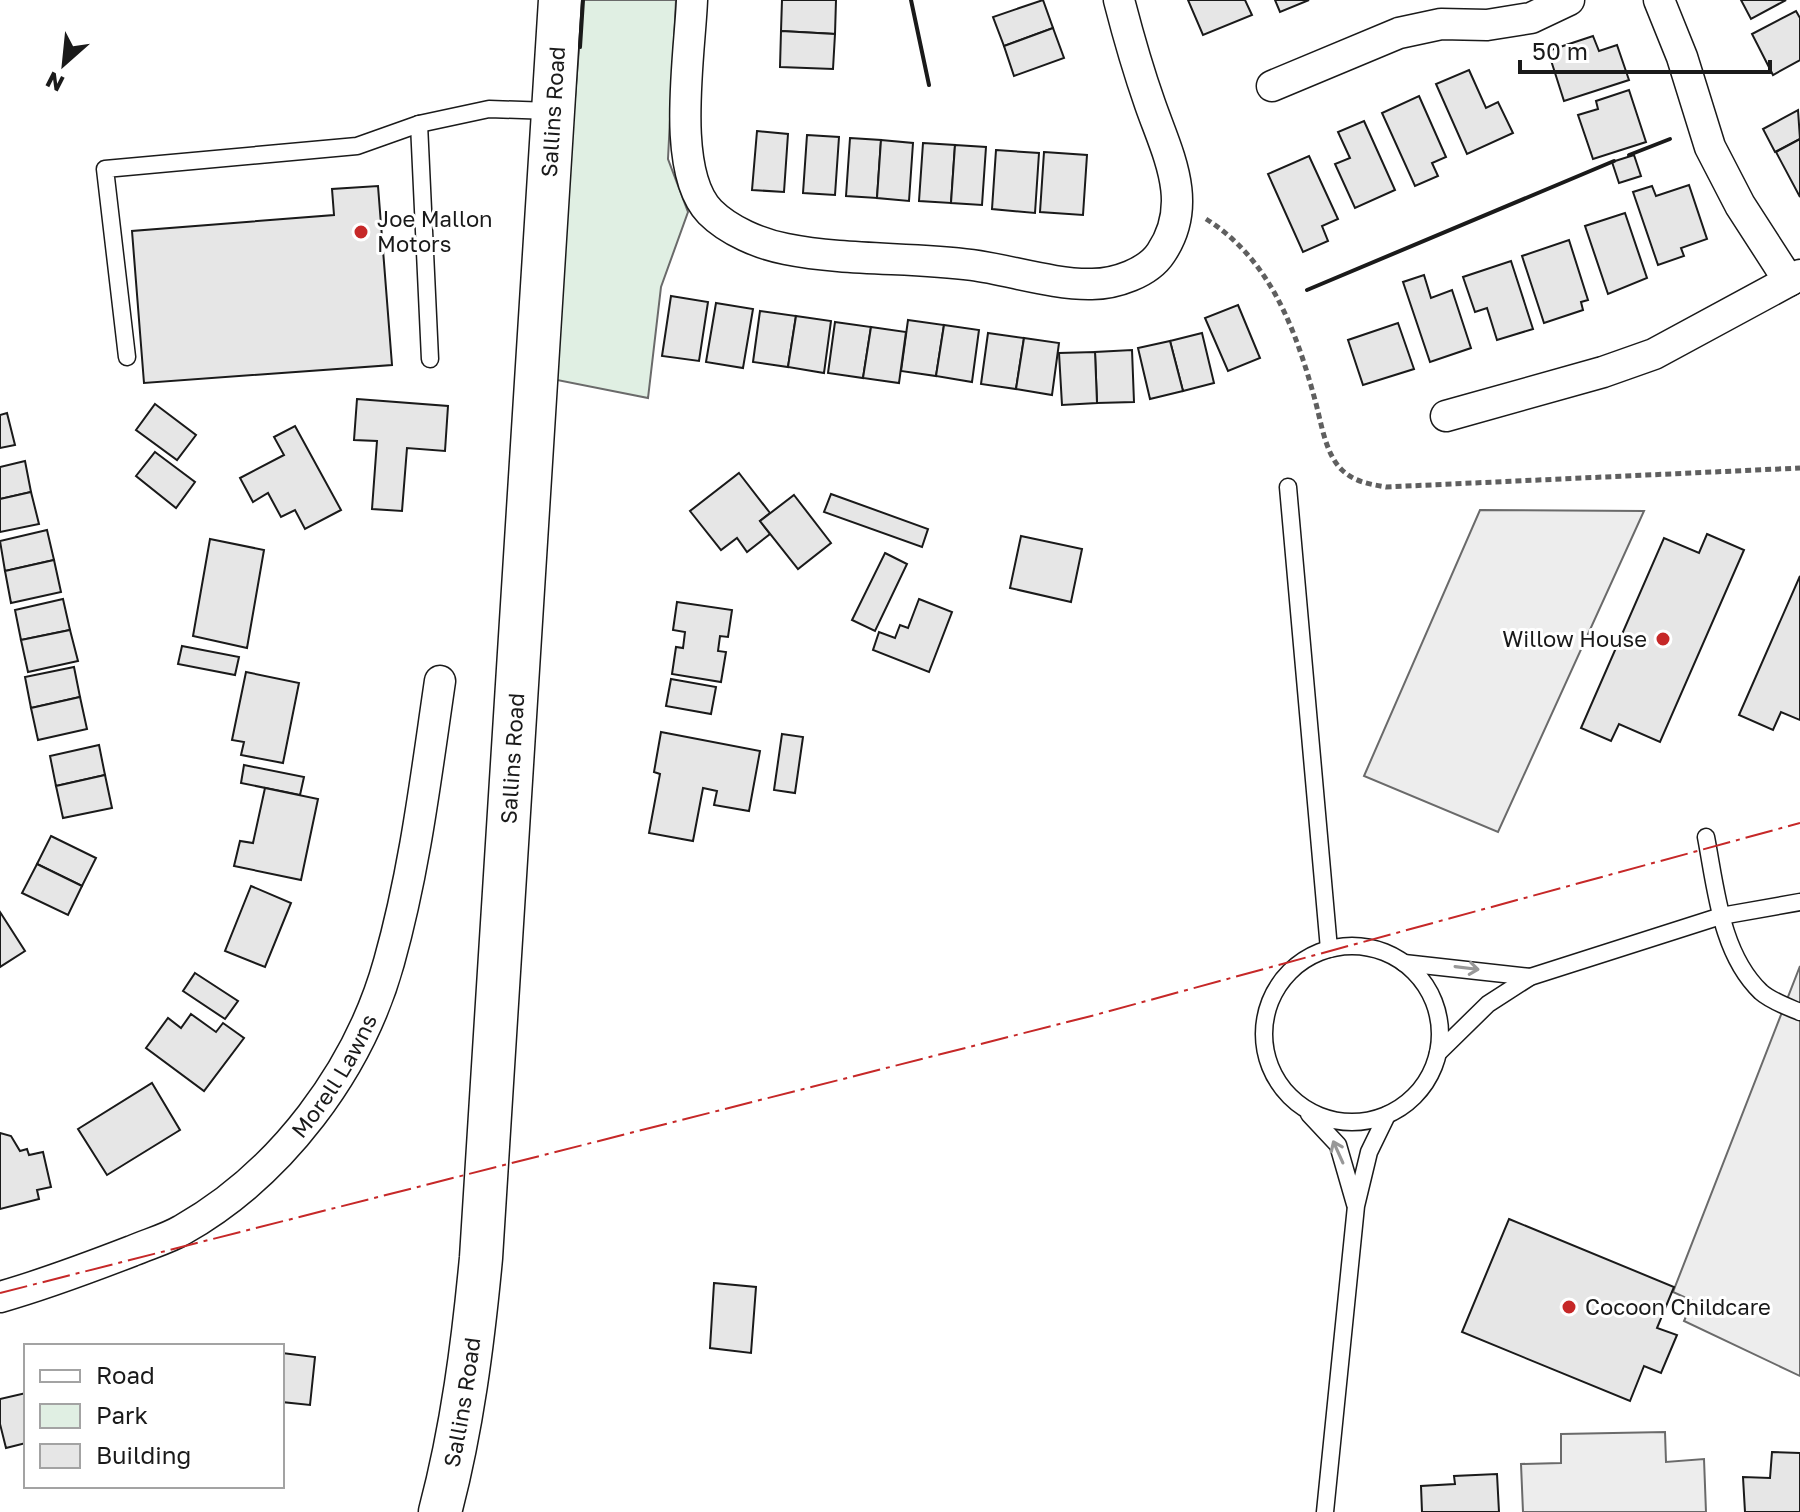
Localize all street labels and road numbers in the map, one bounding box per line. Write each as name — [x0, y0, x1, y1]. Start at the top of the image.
street label: Sallins Road — [535, 46, 570, 178]
street label: Sallins Road — [494, 692, 529, 825]
street label: Morell Lawns — [285, 1010, 382, 1143]
street label: Sallins Road — [437, 1336, 485, 1470]

